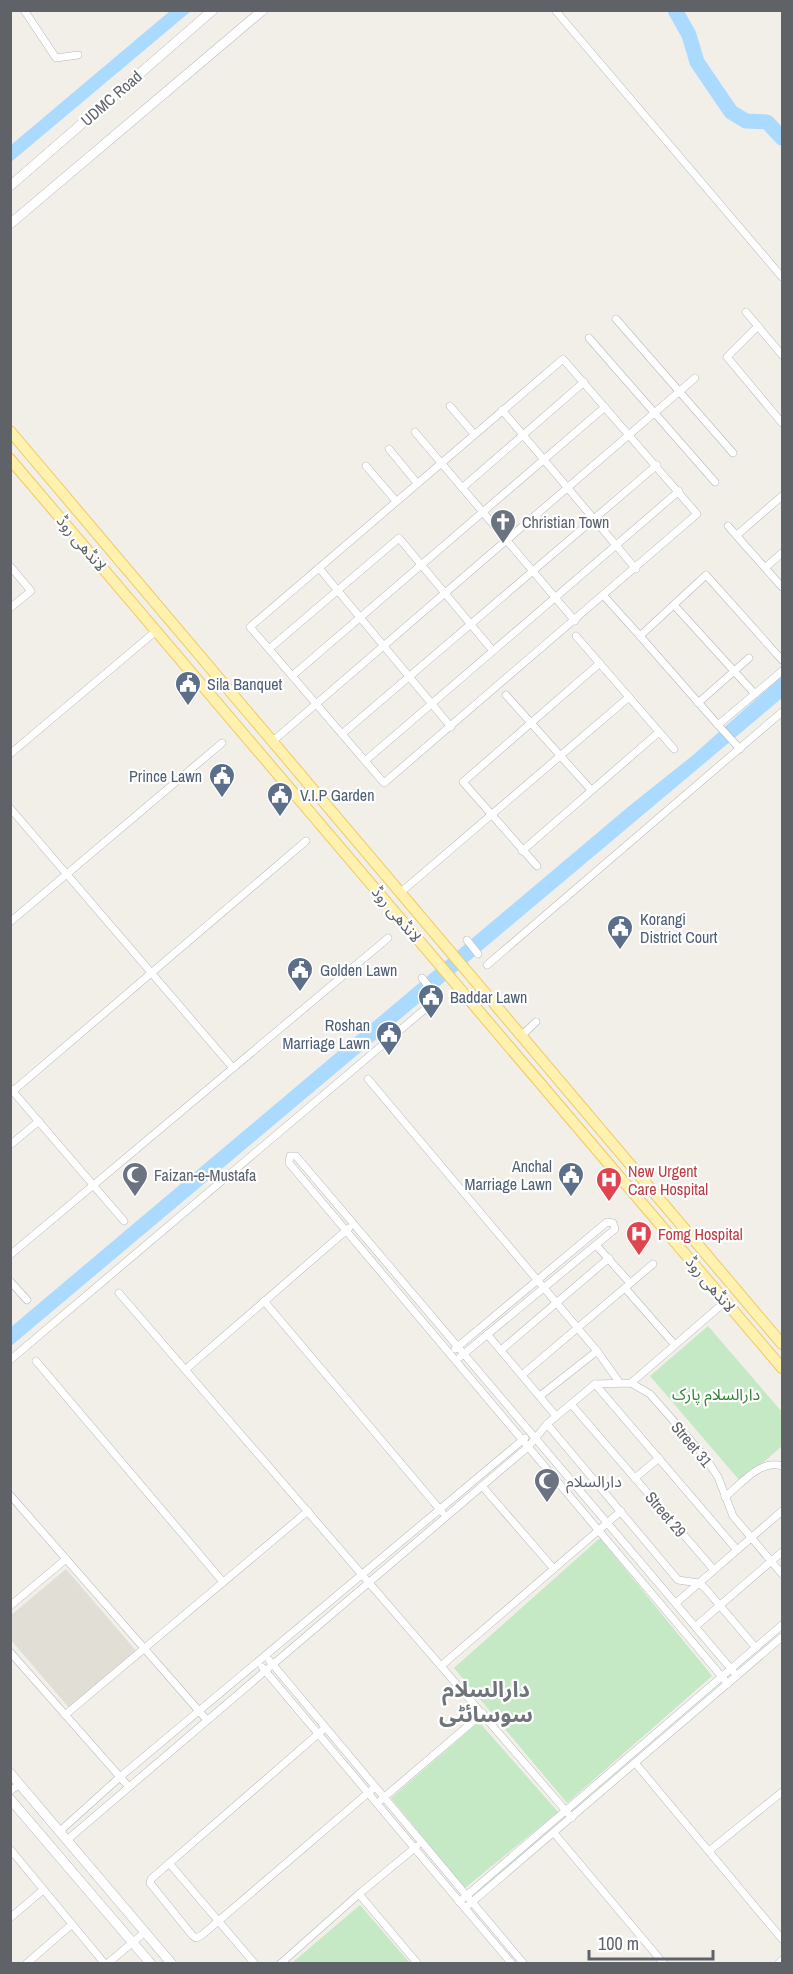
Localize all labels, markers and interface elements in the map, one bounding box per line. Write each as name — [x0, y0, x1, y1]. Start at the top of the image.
street label: UDMC Road — [76, 65, 146, 131]
church icon: Christian Town — [488, 507, 518, 545]
street label: لانڈھی روڈ — [52, 510, 112, 576]
place label: Christian Town — [522, 511, 609, 533]
public building icon: Sila Banquet — [173, 669, 203, 707]
place label: Sila Banquet — [207, 673, 282, 695]
public building icon: Prince Lawn — [207, 761, 237, 799]
place label: Prince Lawn — [129, 765, 202, 787]
public building icon: V.I.P Garden — [265, 780, 295, 818]
place label: V.I.P Garden — [300, 784, 374, 806]
street label: لانڈھی روڈ — [367, 881, 427, 947]
place label: Korangi District Court — [640, 908, 718, 948]
public building icon: Korangi District Court — [605, 913, 635, 951]
public building icon: Golden Lawn — [285, 955, 315, 993]
place label: Golden Lawn — [320, 959, 397, 981]
public building icon: Baddar Lawn — [416, 982, 446, 1020]
place label: Baddar Lawn — [450, 986, 527, 1008]
place label: Roshan Marriage Lawn — [282, 1014, 370, 1054]
public building icon: Roshan Marriage Lawn — [374, 1019, 404, 1057]
place label: Anchal Marriage Lawn — [464, 1155, 552, 1195]
mosque icon: Faizan-e-Mustafa — [120, 1160, 150, 1198]
public building icon: Anchal Marriage Lawn — [556, 1160, 586, 1198]
place label: New Urgent Care Hospital — [628, 1160, 708, 1200]
place label: Faizan-e-Mustafa — [154, 1164, 257, 1186]
hospital icon: New Urgent Care Hospital — [594, 1165, 624, 1203]
hospital icon: Fomg Hospital — [624, 1219, 654, 1257]
place label: Fomg Hospital — [658, 1223, 743, 1245]
street label: لانڈھی روڈ — [681, 1251, 741, 1317]
park label: دارالسلام پارک — [672, 1383, 760, 1407]
street label: Street 31 — [666, 1417, 718, 1472]
mosque icon: دارالسلام — [532, 1466, 562, 1504]
place label: دارالسلام — [566, 1470, 622, 1494]
street label: Street 29 — [640, 1487, 692, 1541]
district label: دارالسلام سوسائٹی — [439, 1674, 533, 1729]
scale bar — [589, 1923, 714, 1961]
text: 100 m — [598, 1931, 639, 1956]

